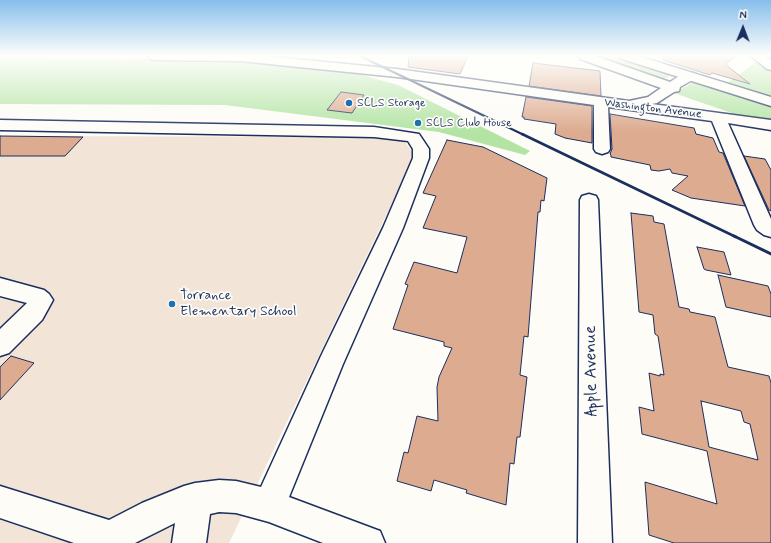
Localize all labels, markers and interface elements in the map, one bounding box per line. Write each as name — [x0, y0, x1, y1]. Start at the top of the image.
north arrow — [723, 8, 763, 48]
text: N — [739, 9, 747, 23]
place label: SCLS Storage — [357, 96, 426, 110]
street label: Washington Avenue — [603, 96, 703, 122]
marker: SCLS Storage — [344, 98, 354, 108]
place label: SCLS Club House — [426, 116, 512, 130]
marker: SCLS Club House — [413, 118, 423, 128]
place label: Torrance Elementary School — [180, 288, 296, 320]
marker: Torrance Elementary School — [167, 299, 177, 309]
street label: Apple Avenue — [581, 325, 603, 417]

